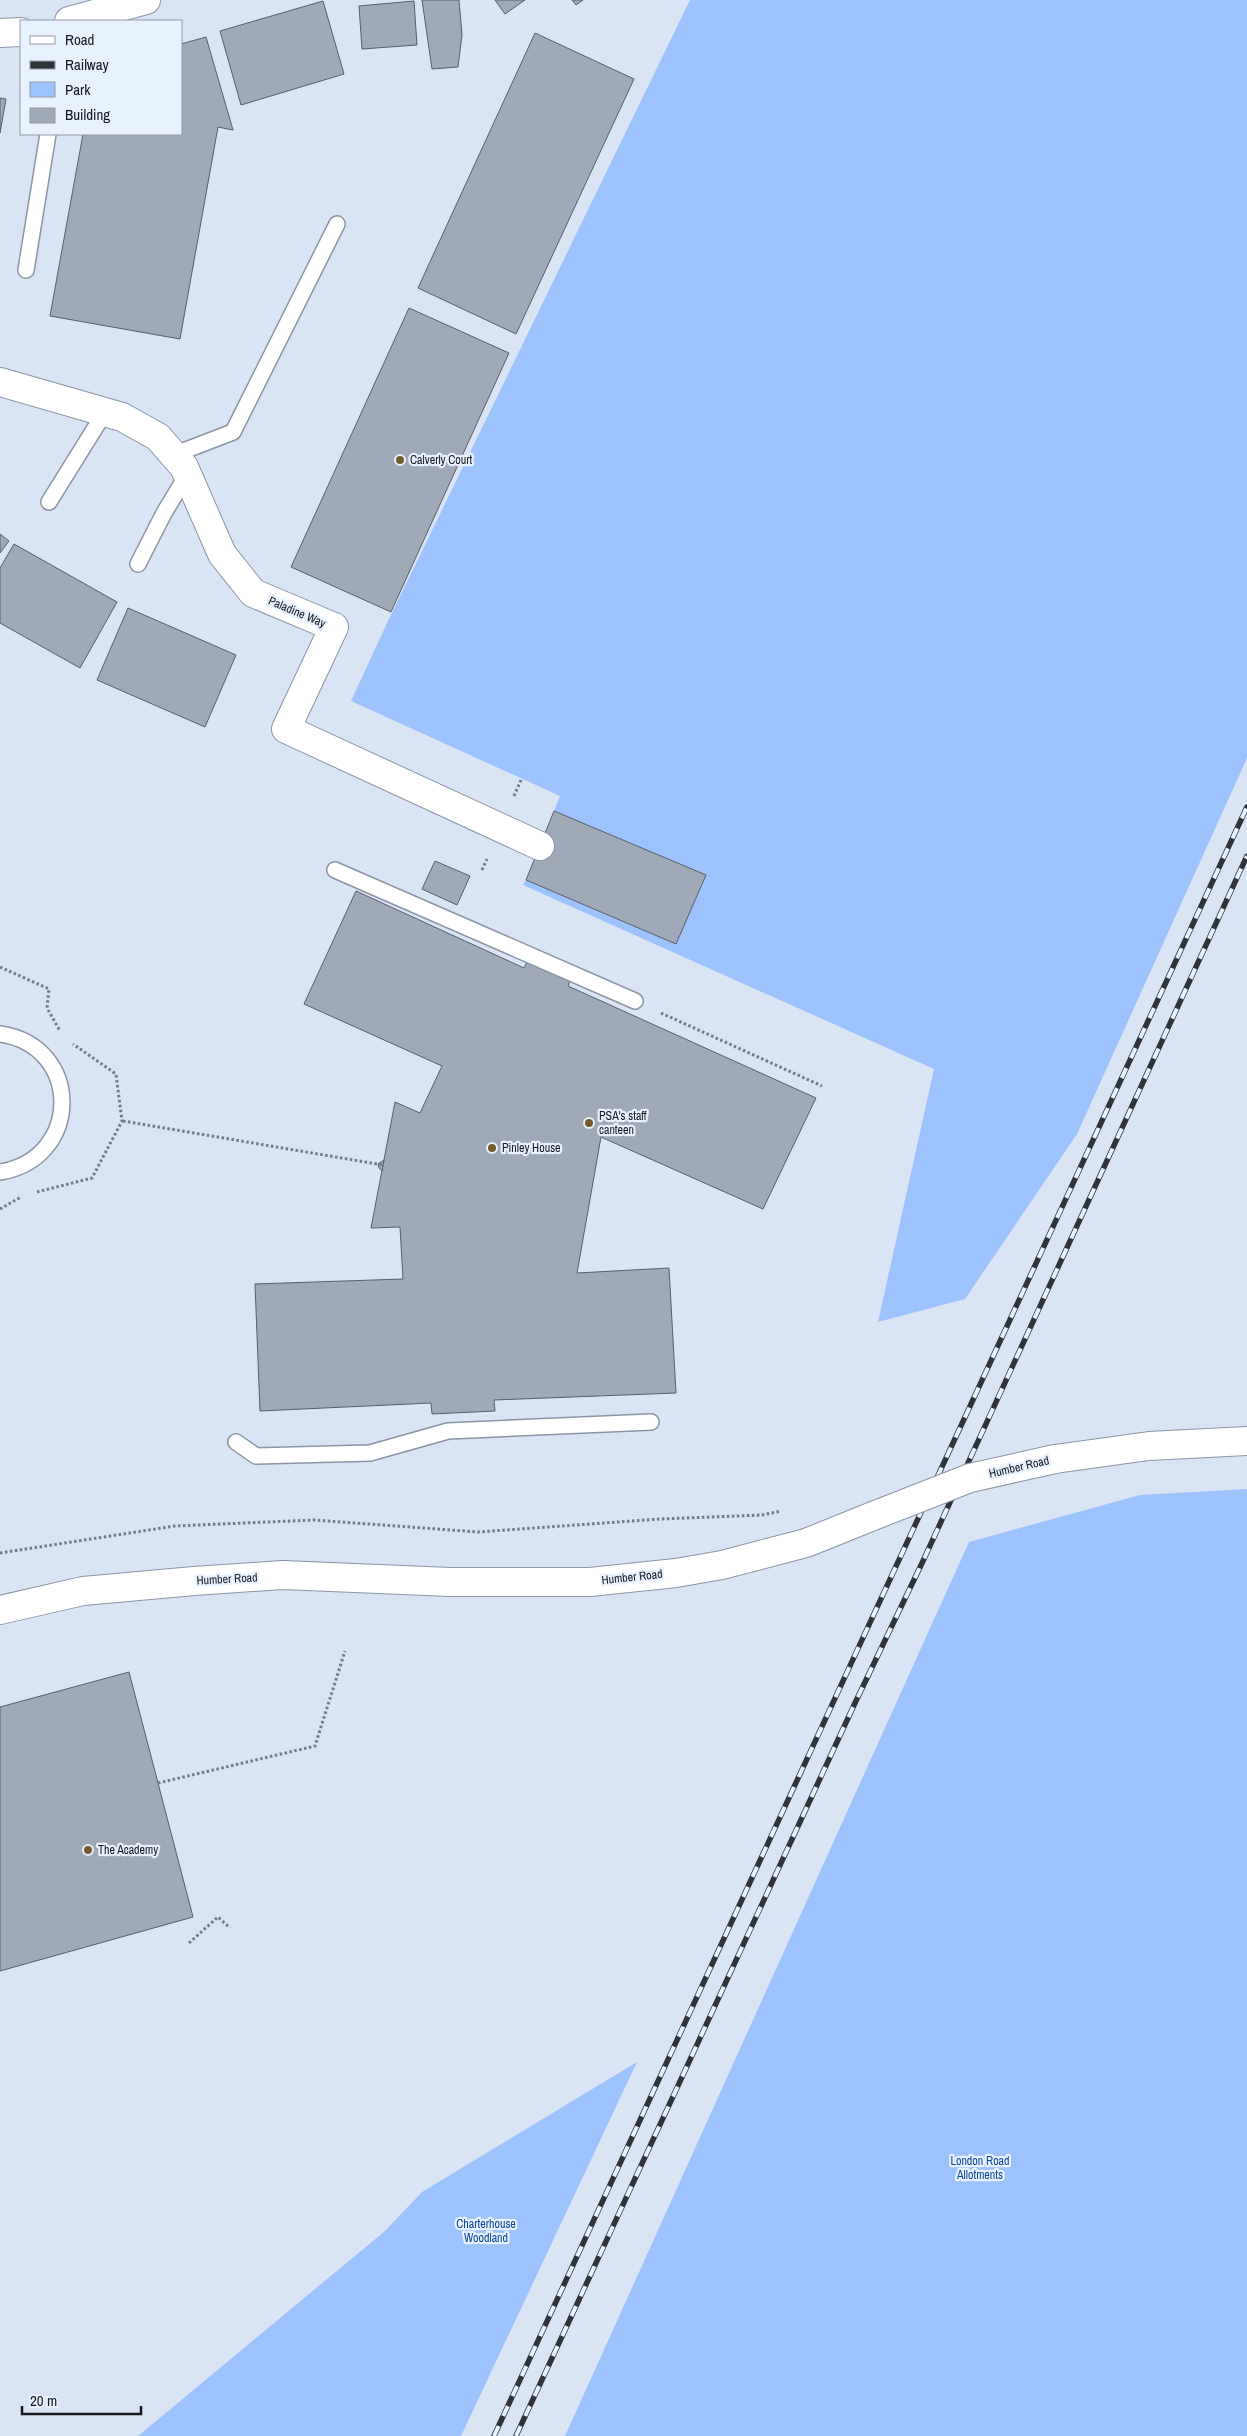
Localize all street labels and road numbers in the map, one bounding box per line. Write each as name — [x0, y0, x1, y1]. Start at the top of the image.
street label: Paladine Way — [266, 593, 328, 631]
street label: Humber Road — [987, 1452, 1051, 1482]
street label: Humber Road — [601, 1566, 663, 1588]
street label: Humber Road — [196, 1569, 258, 1589]

